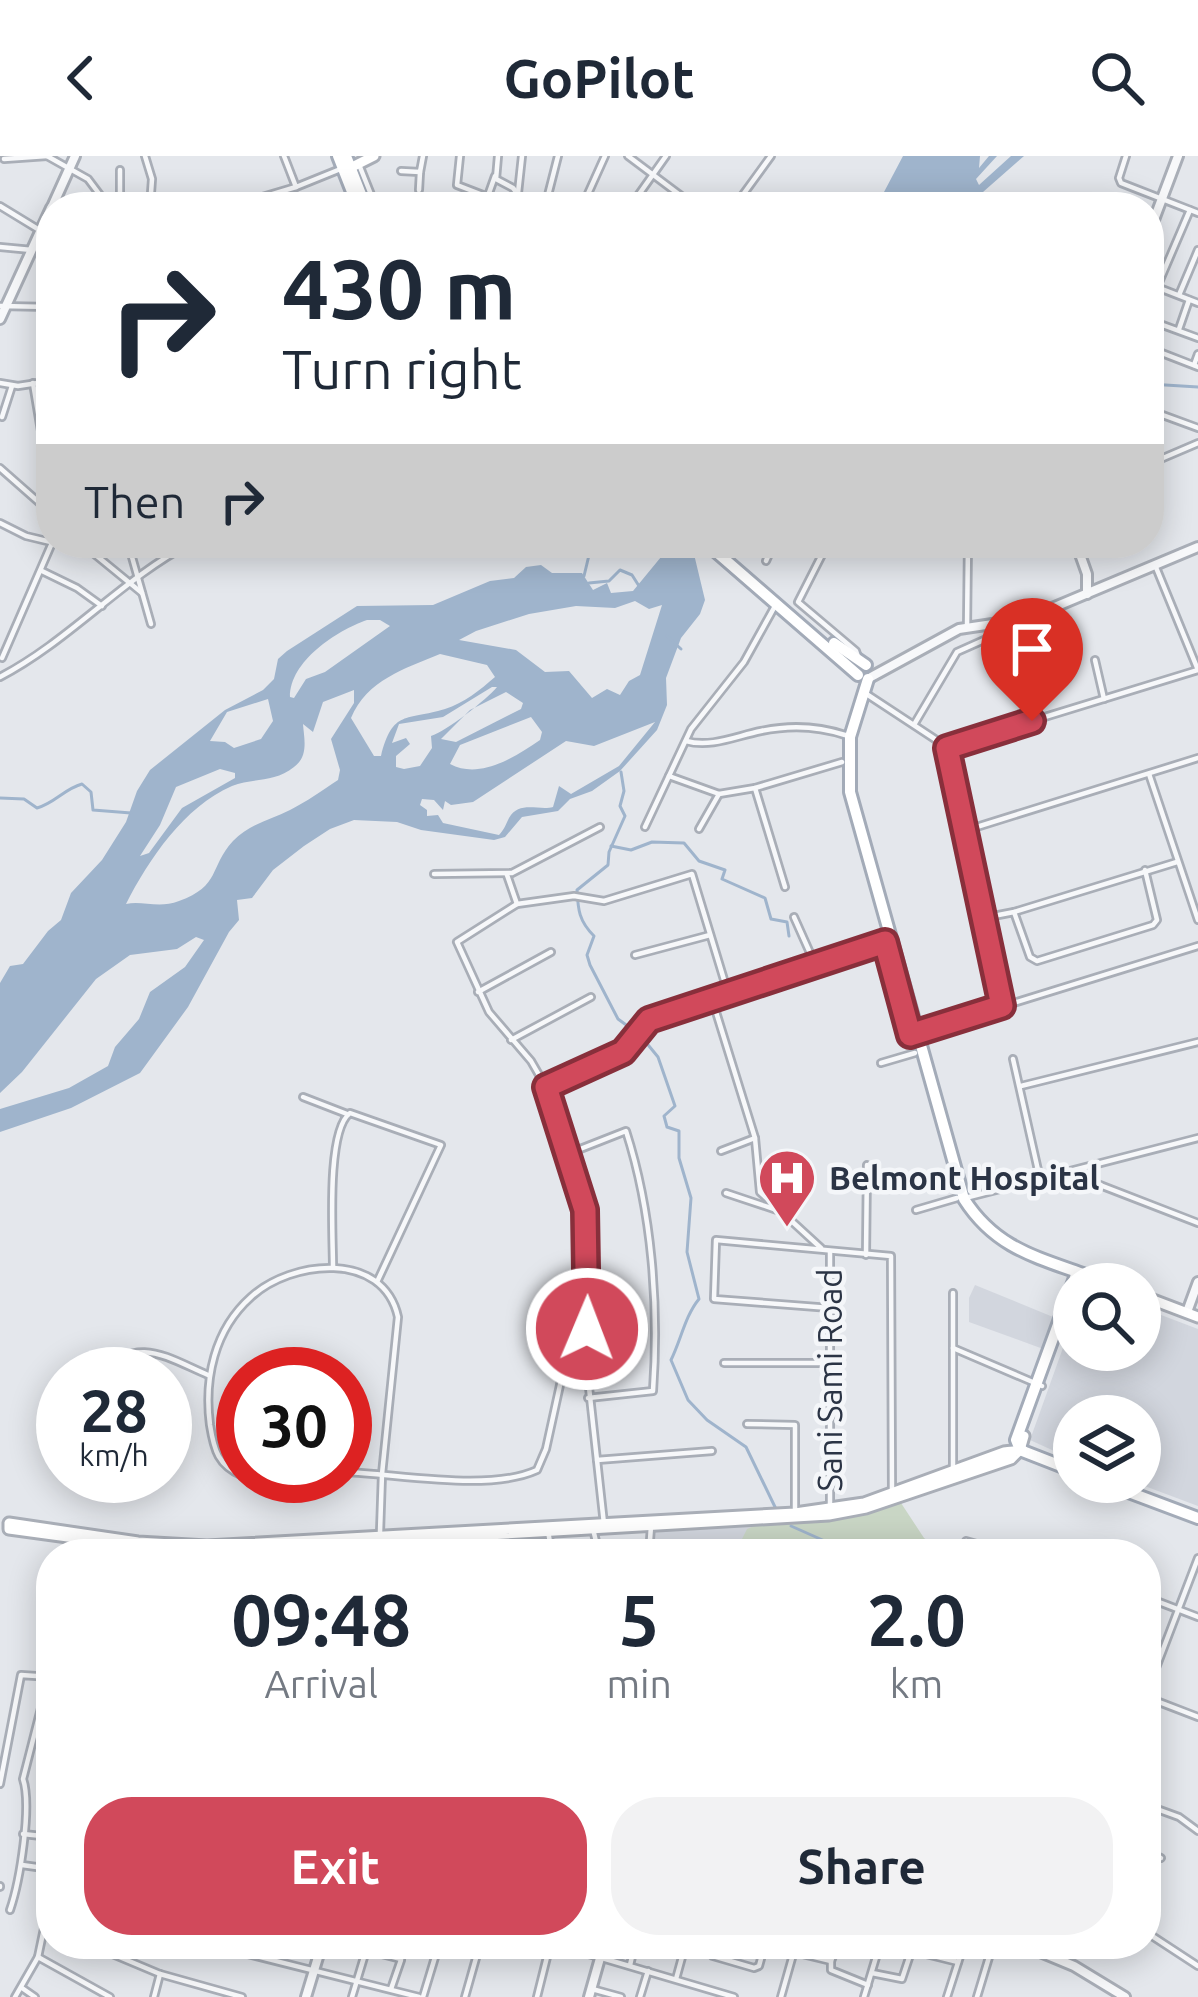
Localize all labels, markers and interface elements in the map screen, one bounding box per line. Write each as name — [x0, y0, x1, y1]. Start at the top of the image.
icon: back — [48, 45, 114, 111]
icon: search — [1084, 45, 1150, 111]
text: GoPilot — [503, 48, 695, 108]
icon: right — [84, 240, 240, 396]
text: 430 m — [282, 241, 516, 335]
text: Turn right — [282, 339, 522, 399]
icon: right — [209, 468, 275, 534]
text: Then — [84, 476, 185, 527]
pin — [981, 598, 1083, 721]
icon: arrive — [999, 616, 1065, 682]
hospital icon: Belmont Hospital — [756, 1147, 818, 1229]
place label: Belmont Hospital — [829, 1159, 1100, 1196]
map controls — [1053, 1263, 1161, 1503]
button: search — [1053, 1263, 1161, 1371]
position arrow — [524, 1266, 650, 1392]
street label: Sani Sami Road — [811, 1268, 848, 1492]
speed limit sign: 30 — [216, 1347, 372, 1503]
text: 28 — [80, 1376, 148, 1443]
button: layers — [1053, 1395, 1161, 1503]
text: km/h — [79, 1438, 149, 1472]
text: 09:48 — [231, 1579, 411, 1660]
text: 5 — [619, 1579, 659, 1660]
text: 2.0 — [867, 1579, 966, 1660]
text: Arrival — [264, 1662, 378, 1705]
text: min — [606, 1662, 672, 1705]
text: km — [890, 1662, 943, 1705]
button: Exit — [84, 1797, 587, 1935]
button: Share — [611, 1797, 1113, 1935]

